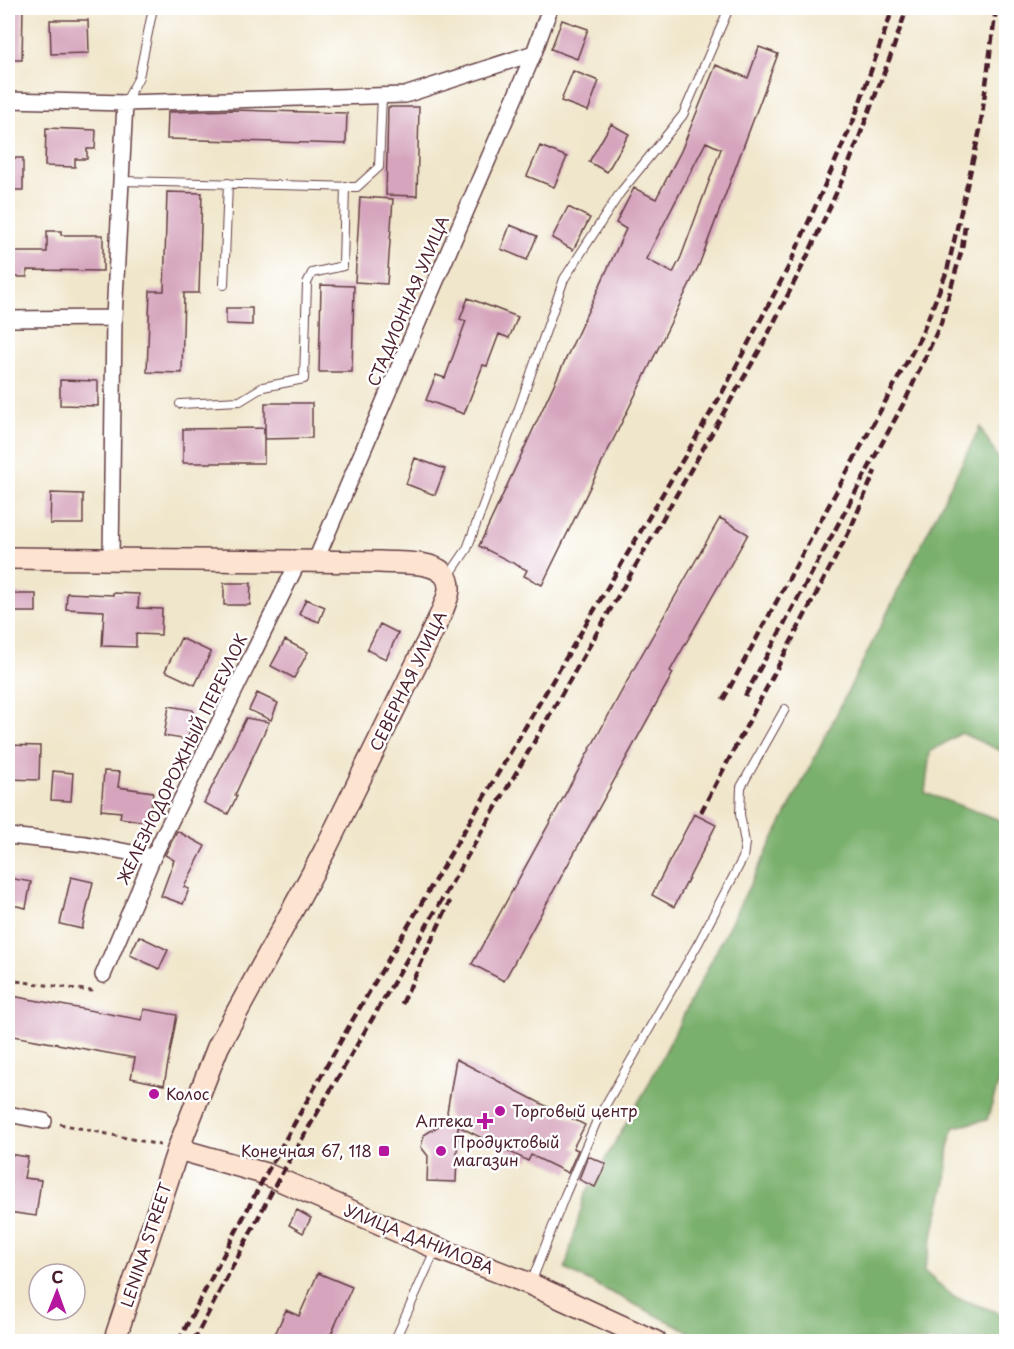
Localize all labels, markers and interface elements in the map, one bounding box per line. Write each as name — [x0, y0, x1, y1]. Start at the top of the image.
street label: СТАДИОННАЯ УЛИЦА — [360, 212, 454, 390]
street label: СЕВЕРНАЯ УЛИЦА — [363, 606, 452, 755]
street label: ЖЕЛЕЗНОДОРОЖНЫЙ ПЕРЕУЛОК — [110, 629, 252, 888]
place label: Колос — [166, 1081, 209, 1105]
marker: Колос — [147, 1087, 161, 1101]
place label: Торговый центр — [512, 1098, 638, 1122]
marker: Торговый центр — [493, 1104, 507, 1118]
place label: Аптека — [416, 1108, 473, 1132]
marker: Аптека — [478, 1114, 492, 1128]
place label: Продуктовый магазин — [453, 1129, 559, 1171]
place label: Конечная 67, 118 — [241, 1138, 372, 1162]
marker: Конечная 67, 118 — [377, 1144, 391, 1158]
marker: Продуктовый магазин — [434, 1144, 448, 1158]
street label: LENINA STREET — [114, 1179, 177, 1310]
street label: УЛИЦА ДАНИЛОВА — [341, 1197, 498, 1279]
north arrow — [27, 1262, 87, 1322]
text: С — [51, 1264, 64, 1288]

